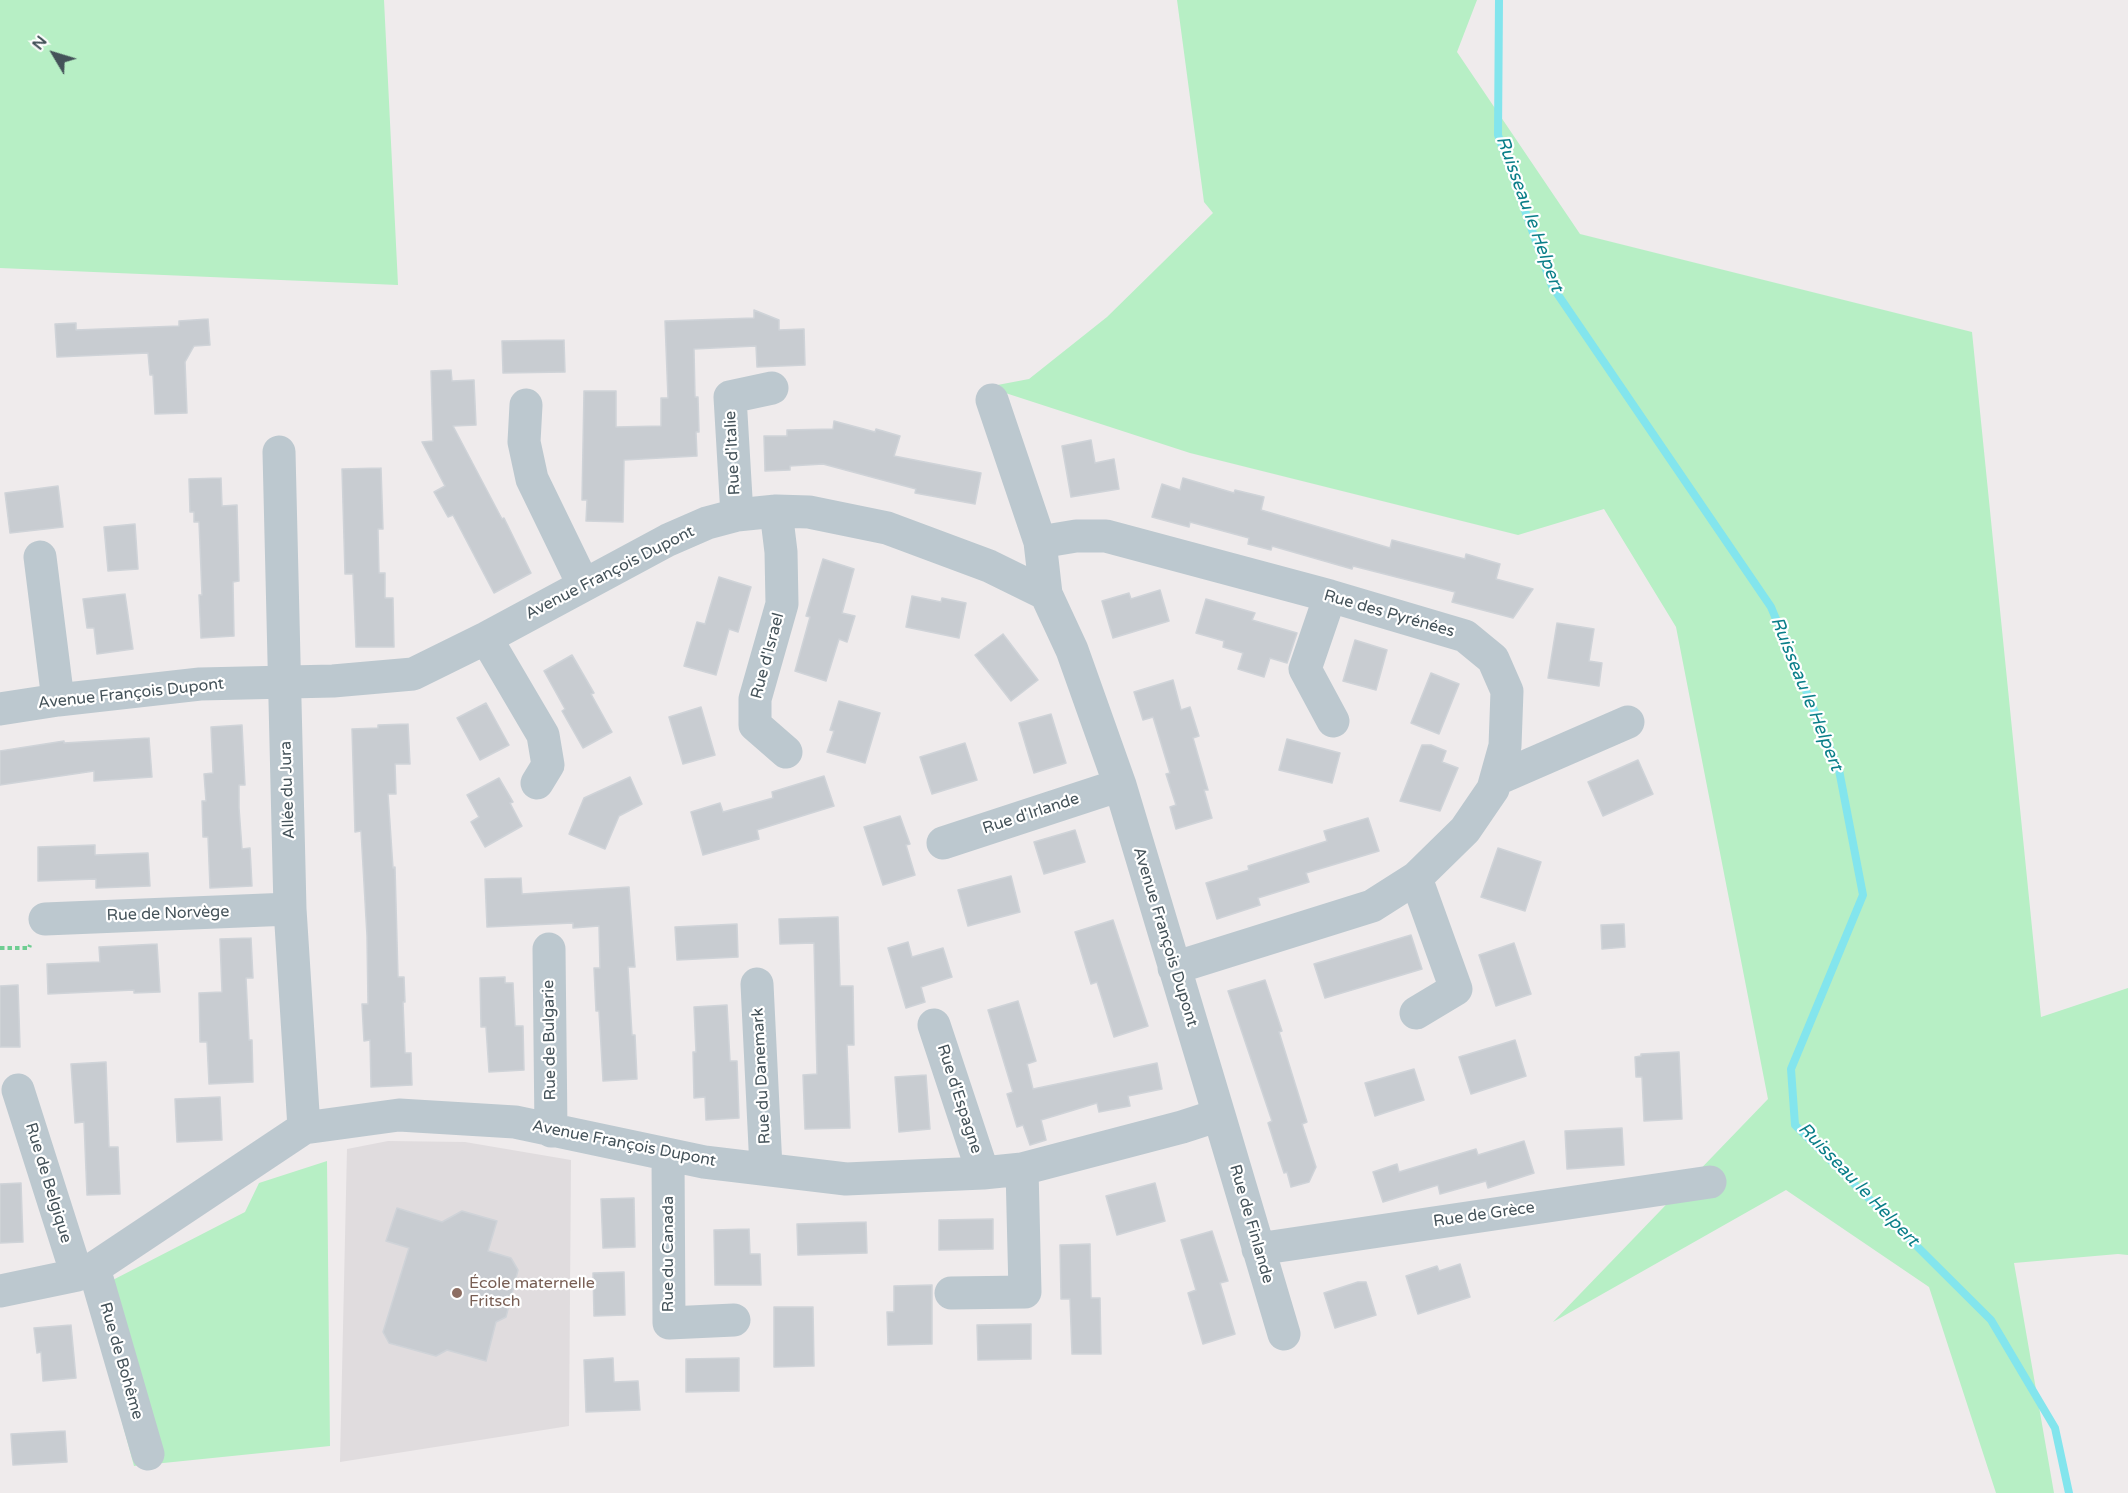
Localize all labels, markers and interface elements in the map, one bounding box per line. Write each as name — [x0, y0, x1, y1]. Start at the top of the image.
north arrow — [24, 24, 84, 84]
text: N — [28, 32, 52, 54]
water label: Ruisseau le Helpert — [1491, 133, 1567, 295]
street label: Rue d'Italie — [721, 410, 745, 496]
street label: Avenue François Dupont — [522, 522, 698, 624]
street label: Rue des Pyrénées — [1321, 586, 1457, 642]
street label: Rue d'Israel — [747, 611, 789, 701]
water label: Ruisseau le Helpert — [1765, 614, 1847, 774]
street label: Avenue François Dupont — [37, 675, 225, 713]
street label: Allée du Jura — [277, 740, 299, 840]
street label: Rue d'Irlande — [980, 789, 1082, 839]
street label: Avenue François Dupont — [1129, 845, 1201, 1029]
street label: Rue de Norvège — [106, 902, 230, 926]
street label: Rue de Bulgarie — [539, 980, 561, 1100]
street label: Rue du Danemark — [749, 1007, 775, 1145]
street label: Rue d'Espagne — [932, 1042, 986, 1156]
street label: Avenue François Dupont — [531, 1117, 717, 1171]
water label: Ruisseau le Helpert — [1793, 1118, 1923, 1252]
street label: Rue de Belgique — [21, 1121, 75, 1245]
street label: Rue de Finlande — [1225, 1162, 1277, 1286]
street label: Rue du Canada — [659, 1196, 679, 1312]
street label: Rue de Grèce — [1432, 1198, 1536, 1232]
place label: École maternelle Fritsch — [469, 1274, 595, 1312]
marker: École maternelle Fritsch — [450, 1286, 464, 1300]
street label: Rue de Bohême — [95, 1300, 147, 1422]

